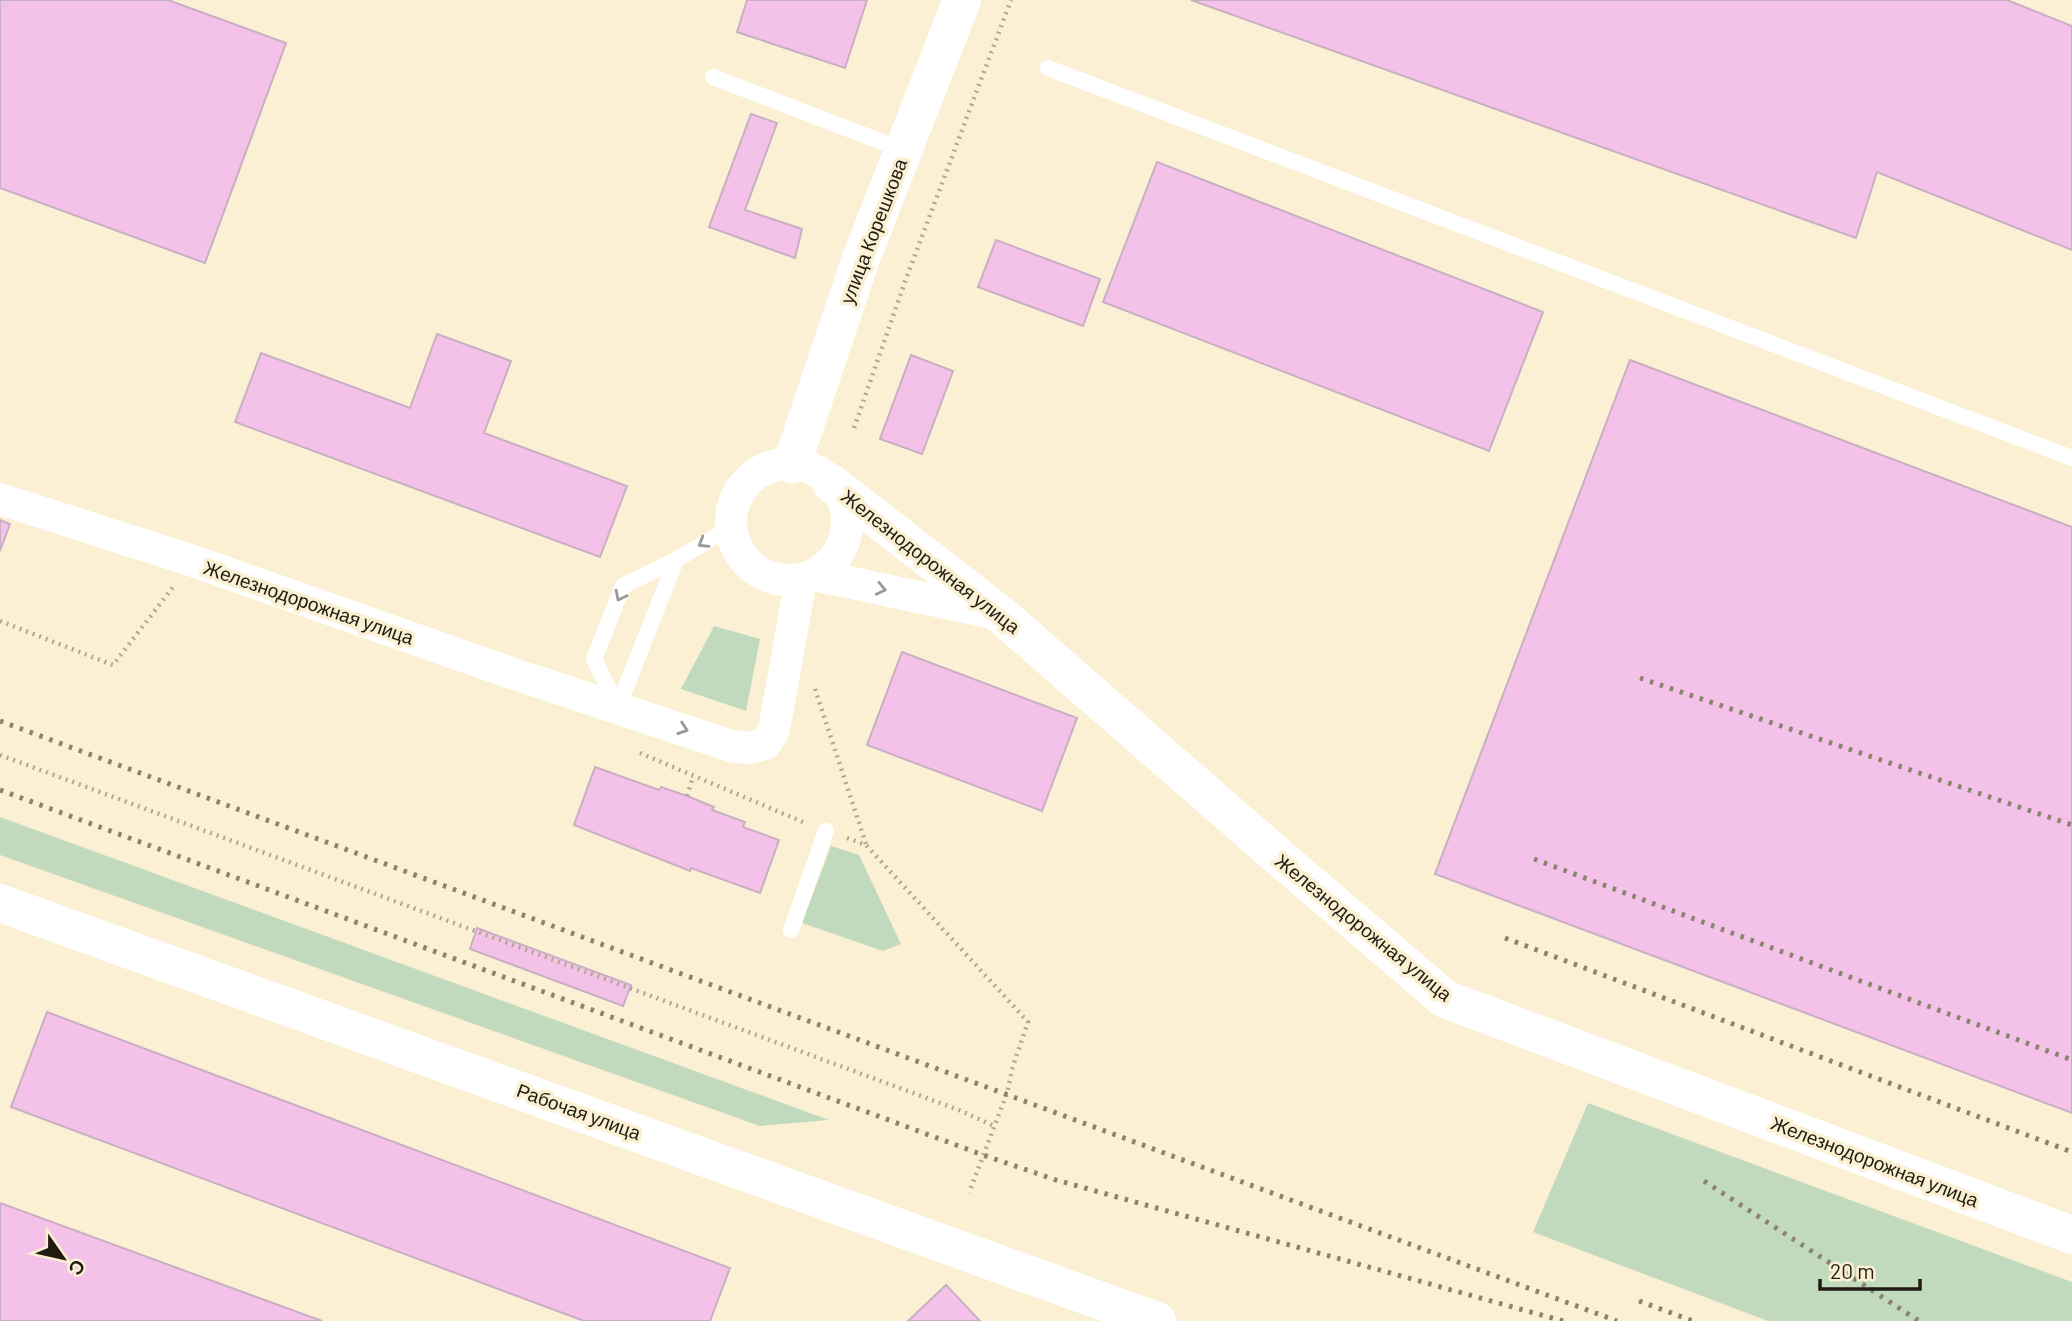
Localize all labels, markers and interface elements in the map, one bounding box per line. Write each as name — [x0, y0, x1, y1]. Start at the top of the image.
street label: улица Корешкова — [835, 155, 911, 307]
street label: Железнодорожная улица — [837, 484, 1025, 638]
one-way arrow — [698, 535, 711, 548]
street label: Железнодорожная улица — [201, 555, 417, 649]
one-way arrow — [875, 581, 887, 595]
one-way arrow — [615, 588, 629, 601]
one-way arrow — [676, 721, 688, 735]
street label: Железнодорожная улица — [1271, 849, 1457, 1006]
street label: Рабочая улица — [514, 1078, 645, 1144]
street label: Железнодорожная улица — [1768, 1111, 1982, 1211]
north arrow — [28, 1223, 98, 1293]
scale bar — [1820, 1248, 1920, 1292]
text: С — [64, 1256, 91, 1280]
text: 20 m — [1830, 1258, 1875, 1283]

